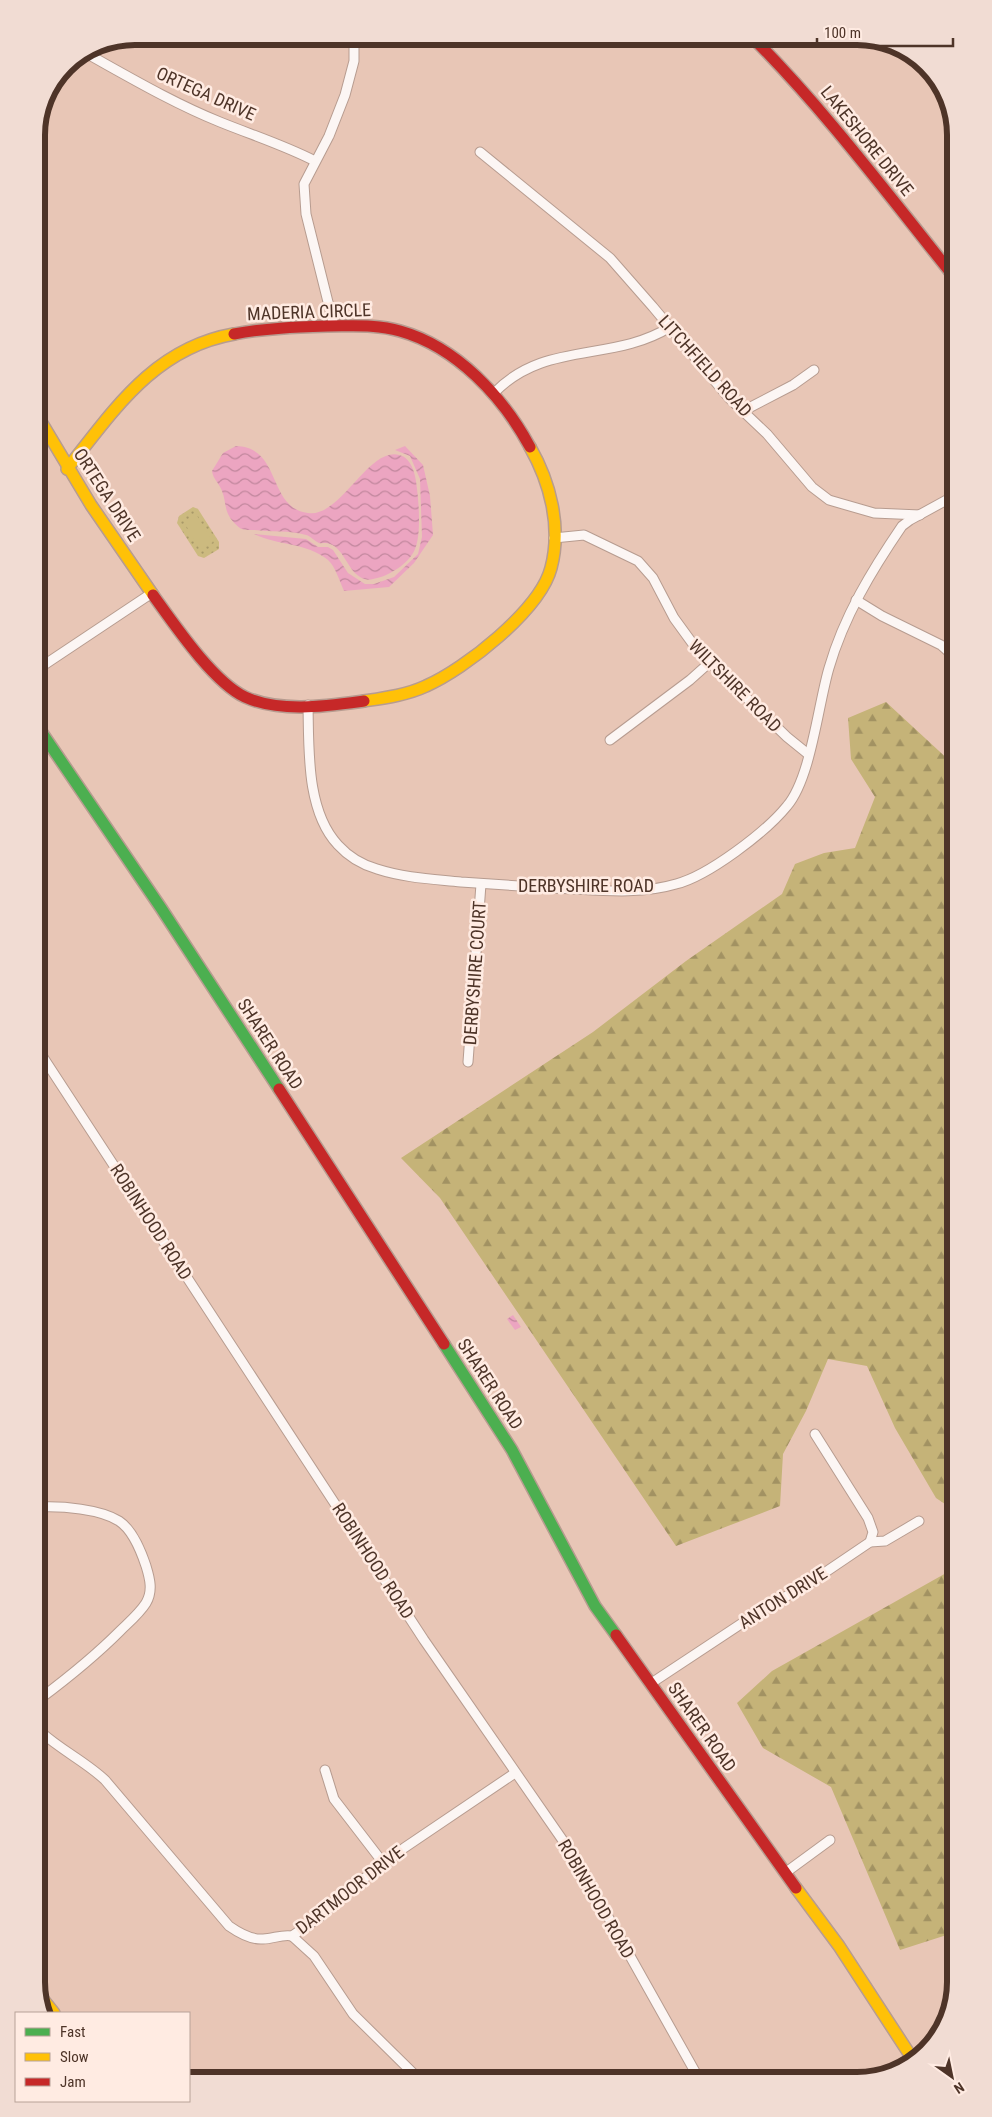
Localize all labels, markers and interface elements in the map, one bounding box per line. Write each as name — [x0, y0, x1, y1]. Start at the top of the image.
scale bar — [817, 15, 953, 47]
text: 100 m — [824, 24, 861, 42]
street label: ORTEGA DRIVE — [153, 62, 259, 125]
street label: LAKESHORE DRIVE — [817, 82, 918, 200]
street label: MADERIA CIRCLE — [247, 299, 371, 324]
street label: LITCHFIELD ROAD — [654, 311, 756, 421]
street label: ORTEGA DRIVE — [70, 444, 145, 545]
street label: WILTSHIRE ROAD — [685, 635, 786, 736]
street label: DERBYSHIRE ROAD — [518, 875, 654, 896]
street label: DERBYSHIRE COURT — [459, 900, 490, 1046]
street label: SHARER ROAD — [233, 994, 308, 1093]
street label: ROBINHOOD ROAD — [106, 1160, 197, 1284]
street label: SHARER ROAD — [453, 1334, 528, 1433]
street label: ROBINHOOD ROAD — [328, 1499, 419, 1623]
street label: ANTON DRIVE — [735, 1562, 831, 1633]
street label: SHARER ROAD — [664, 1678, 741, 1775]
street label: ROBINHOOD ROAD — [554, 1836, 639, 1962]
street label: DARTMOOR DRIVE — [292, 1841, 408, 1938]
legend — [15, 2012, 190, 2102]
text: Fast — [60, 2023, 85, 2041]
text: Slow — [60, 2048, 89, 2066]
north arrow — [927, 2052, 977, 2102]
text: Jam — [60, 2073, 86, 2091]
text: N — [951, 2079, 967, 2097]

